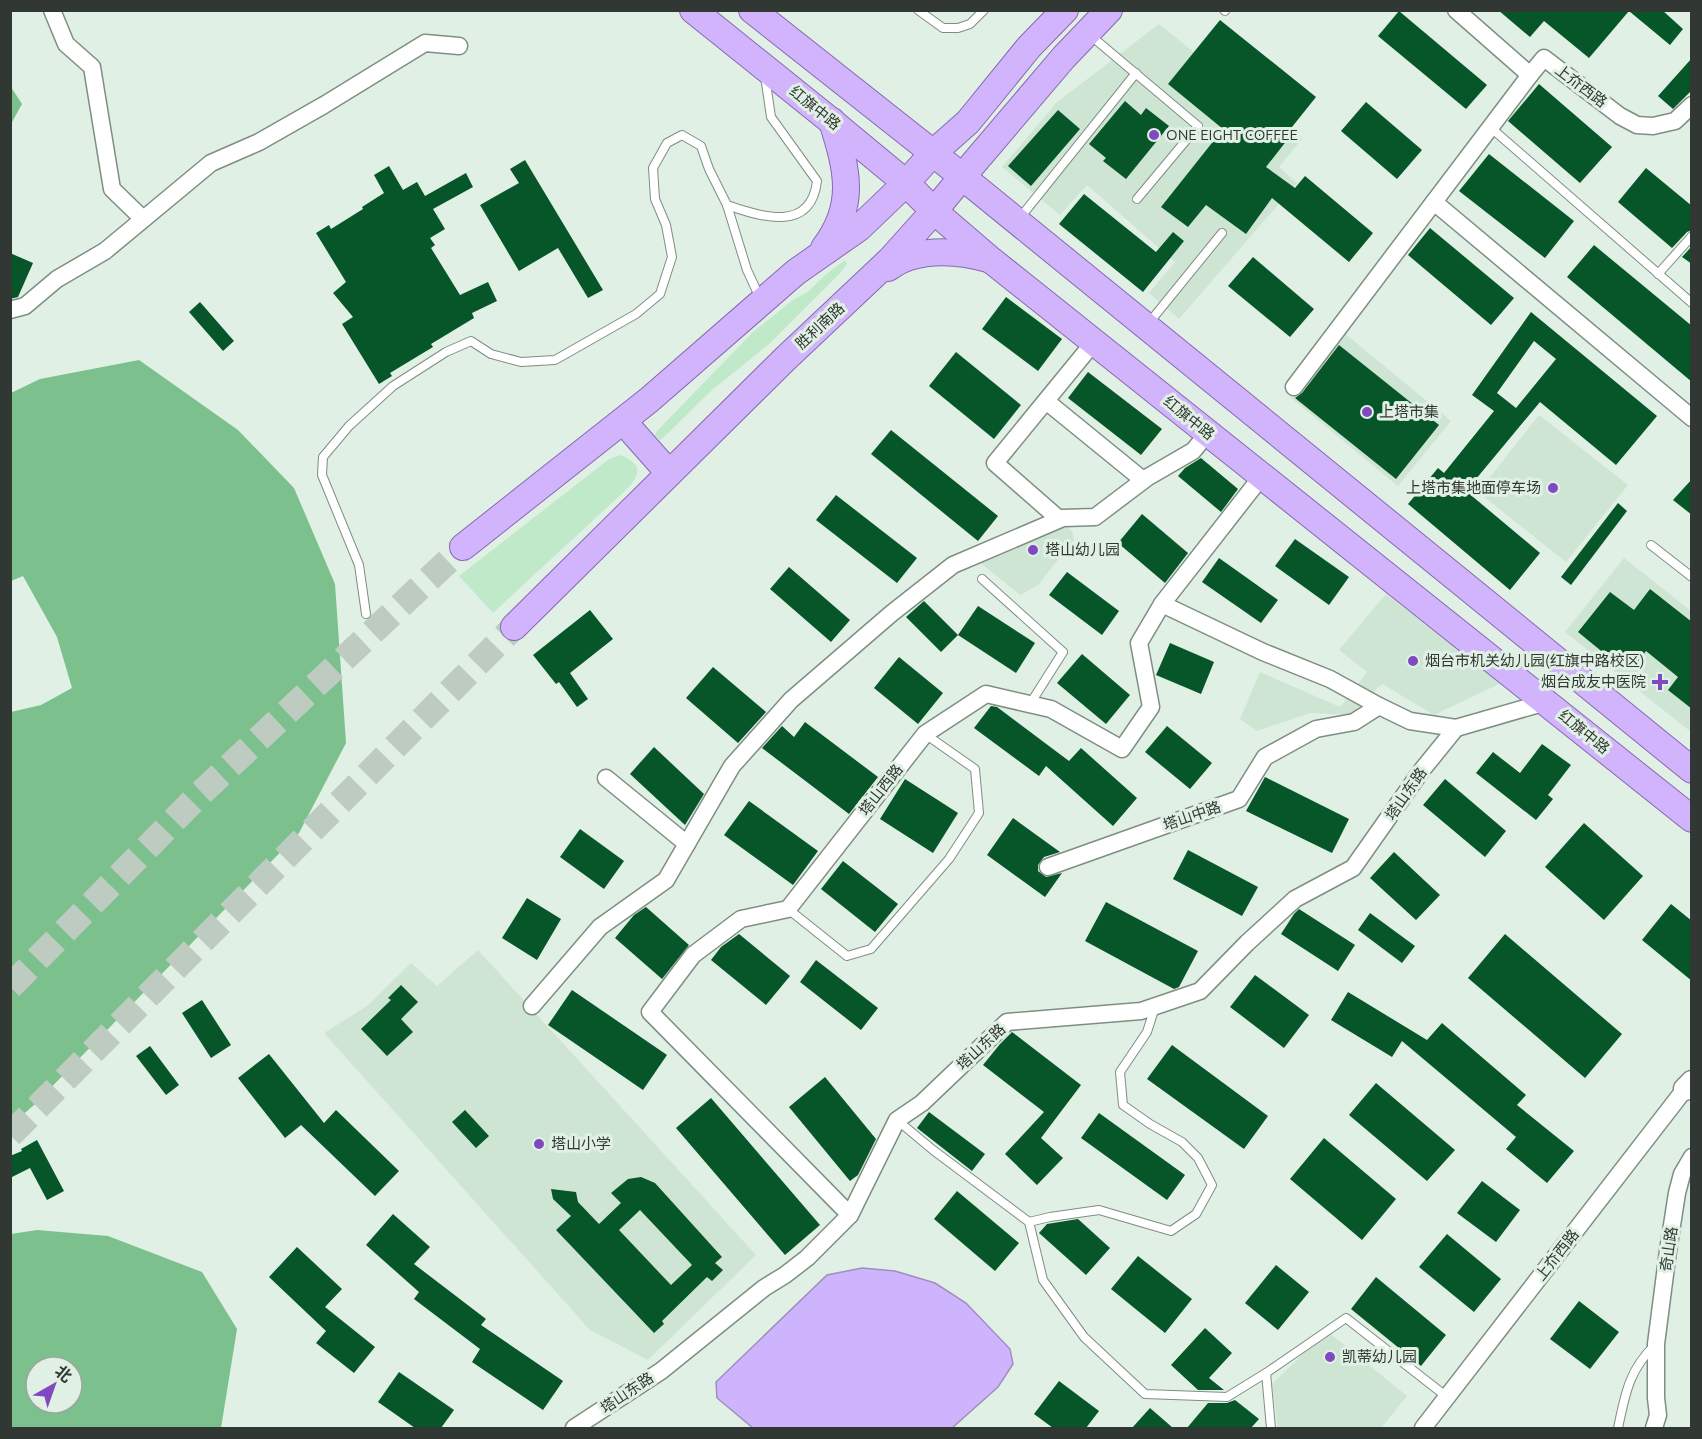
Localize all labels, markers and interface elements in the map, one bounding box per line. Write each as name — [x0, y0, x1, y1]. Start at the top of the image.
street label: 上夼西路 — [1552, 61, 1610, 110]
street label: 红旗中路 — [787, 82, 844, 133]
place label: ONE EIGHT COFFEE — [1166, 126, 1298, 143]
marker: ONE EIGHT COFFEE — [1147, 128, 1161, 142]
street label: 胜利南路 — [792, 299, 847, 352]
street label: 红旗中路 — [1161, 392, 1218, 443]
place label: 上塔市集 — [1379, 403, 1439, 420]
marker: 上塔市集 — [1360, 405, 1374, 419]
place label: 上塔市集地面停车场 — [1406, 479, 1541, 496]
marker: 上塔市集地面停车场 — [1546, 481, 1560, 495]
place label: 塔山幼儿园 — [1045, 541, 1120, 558]
marker: 塔山幼儿园 — [1026, 543, 1040, 557]
place label: 烟台市机关幼儿园(红旗中路校区) — [1425, 652, 1644, 669]
marker: 烟台市机关幼儿园(红旗中路校区) — [1406, 654, 1420, 668]
place label: 烟台成友中医院 — [1541, 673, 1646, 690]
marker: 烟台成友中医院 — [1651, 673, 1669, 691]
street label: 红旗中路 — [1556, 706, 1613, 757]
street label: 塔山西路 — [855, 761, 906, 819]
street label: 塔山东路 — [1381, 764, 1430, 823]
street label: 塔山中路 — [1161, 798, 1223, 833]
street label: 塔山东路 — [953, 1020, 1008, 1073]
place label: 塔山小学 — [551, 1135, 611, 1152]
marker: 塔山小学 — [532, 1137, 546, 1151]
street label: 奇山路 — [1657, 1225, 1680, 1272]
street label: 上夼西路 — [1531, 1226, 1582, 1284]
place label: 凯蒂幼儿园 — [1342, 1348, 1417, 1365]
marker: 凯蒂幼儿园 — [1323, 1350, 1337, 1364]
north arrow — [24, 1355, 84, 1415]
text: 北 — [52, 1361, 76, 1386]
street label: 塔山东路 — [597, 1369, 656, 1416]

